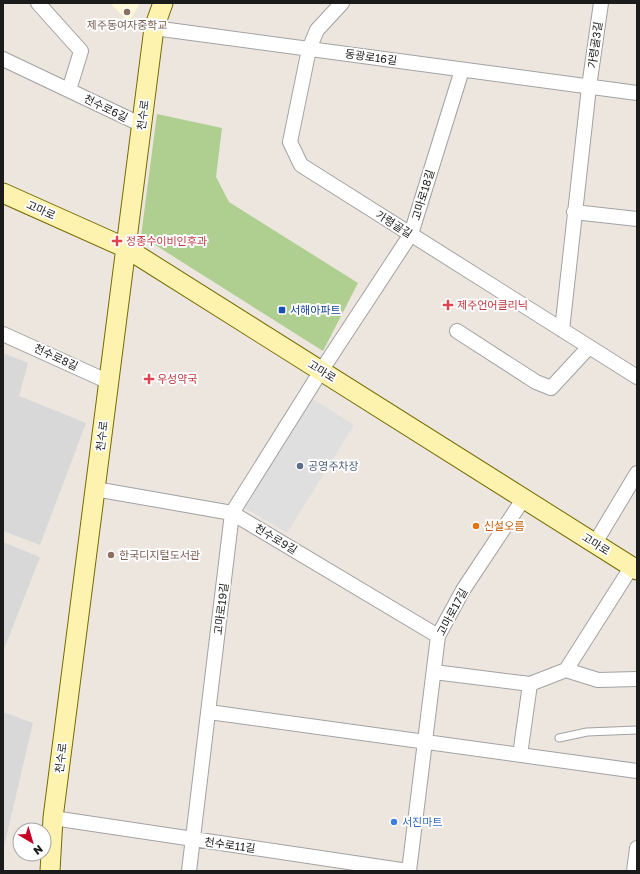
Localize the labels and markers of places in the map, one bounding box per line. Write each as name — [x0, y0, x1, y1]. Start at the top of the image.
marker: 제주동여자중학교 — [122, 7, 132, 17]
place label: 제주동여자중학교 — [87, 18, 167, 31]
place label: 정종수이비인후과 — [126, 234, 207, 247]
marker: 정종수이비인후과 — [111, 235, 123, 247]
place label: 제주언어클리닉 — [457, 298, 528, 311]
marker: 제주언어클리닉 — [442, 299, 454, 311]
place label: 서해아파트 — [290, 303, 341, 316]
marker: 서해아파트 — [277, 305, 287, 315]
place label: 우성약국 — [157, 372, 197, 385]
marker: 우성약국 — [144, 374, 154, 384]
place label: 공영주차장 — [308, 459, 359, 472]
marker: 공영주차장 — [295, 461, 305, 471]
place label: 신설오름 — [484, 519, 524, 532]
marker: 신설오름 — [471, 521, 481, 531]
place label: 한국디지털도서관 — [119, 548, 200, 561]
marker: 한국디지털도서관 — [106, 550, 116, 560]
place label: 서진마트 — [402, 815, 442, 828]
marker: 서진마트 — [389, 817, 399, 827]

